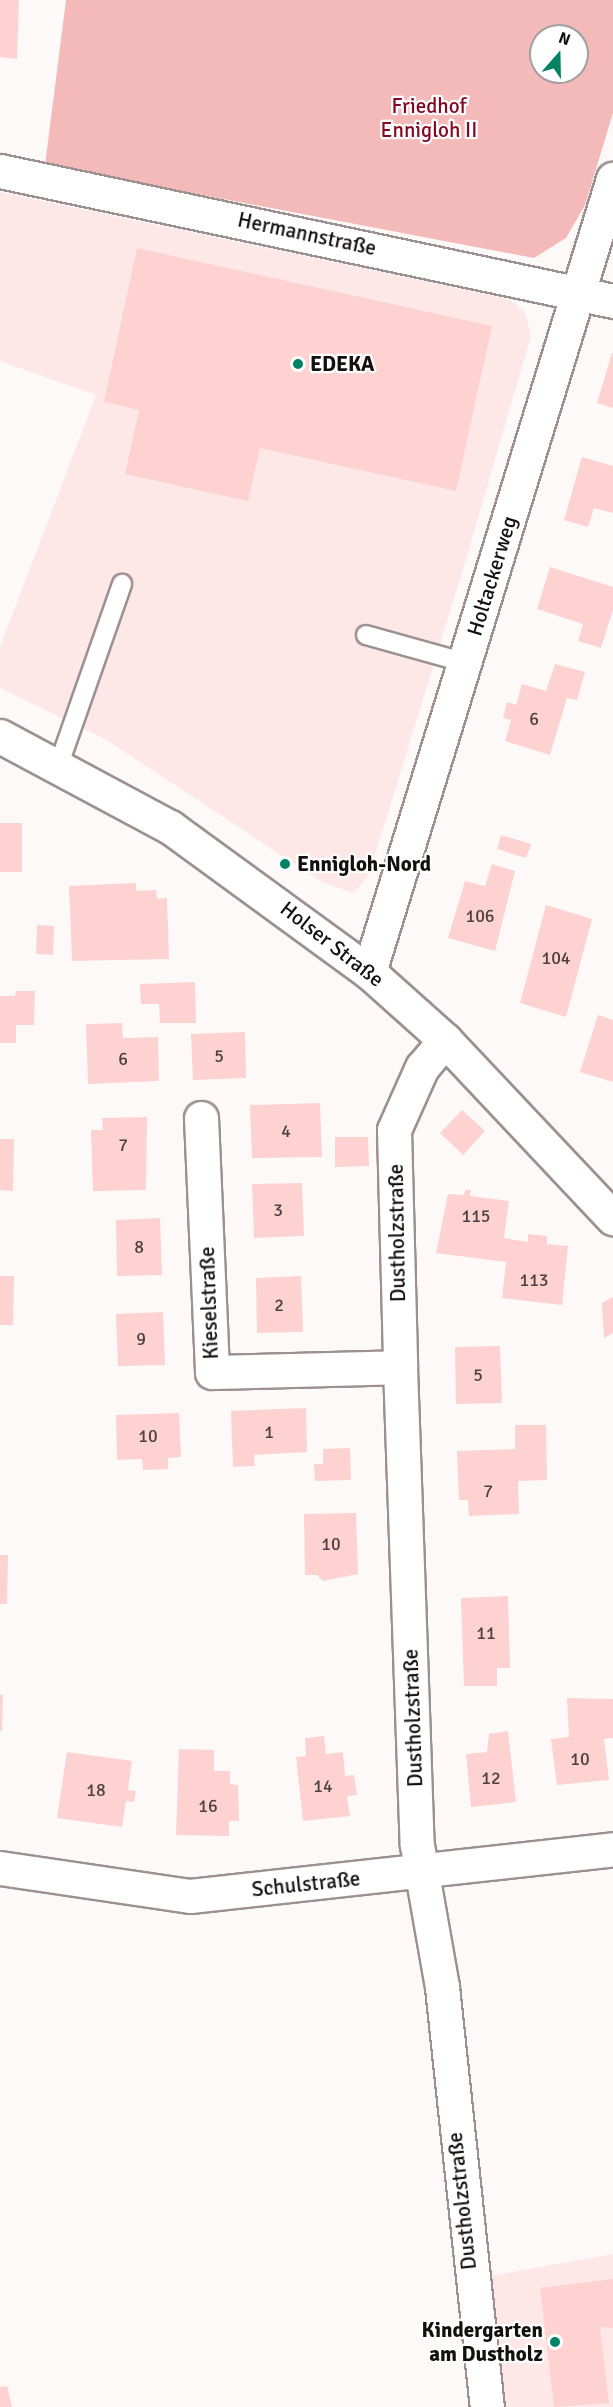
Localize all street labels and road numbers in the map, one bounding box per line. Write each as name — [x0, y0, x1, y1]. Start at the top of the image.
street label: Hermannstraße — [235, 207, 379, 261]
street label: Holtackerweg — [462, 513, 522, 639]
street label: Holser Straße — [275, 896, 389, 992]
street label: Dustholzstraße — [383, 1164, 411, 1302]
street label: Kieselstraße — [194, 1246, 224, 1360]
street label: Dustholzstraße — [398, 1648, 428, 1788]
street label: Schulstraße — [250, 1866, 362, 1902]
street label: Dustholzstraße — [442, 2131, 482, 2271]

